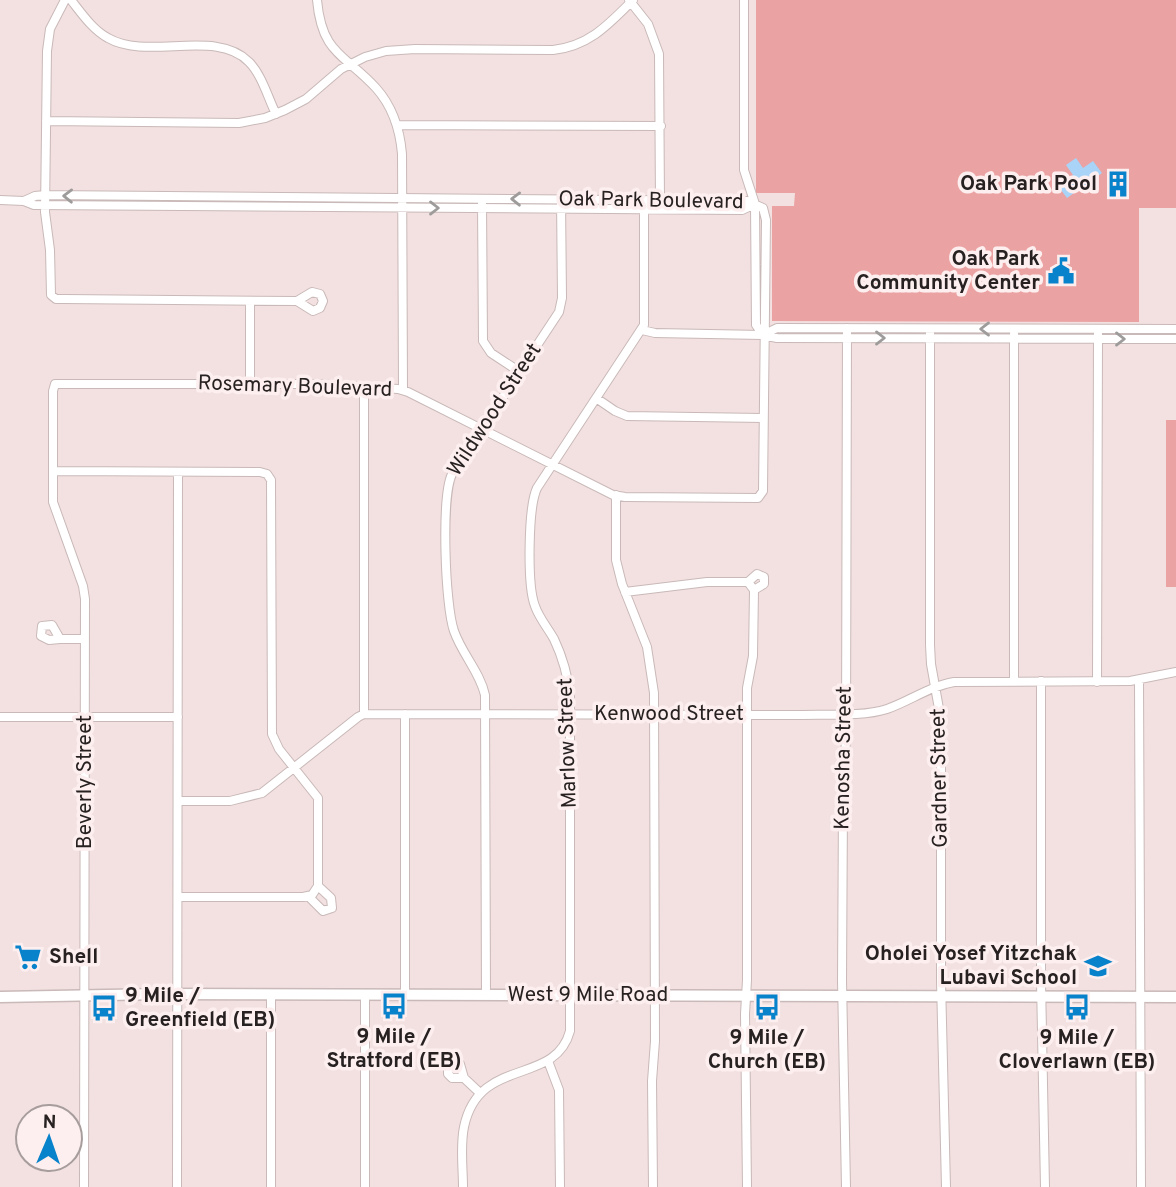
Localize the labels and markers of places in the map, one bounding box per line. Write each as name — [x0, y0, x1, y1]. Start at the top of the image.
building icon: Oak Park Pool — [1103, 169, 1133, 199]
place label: Oak Park Pool — [960, 171, 1097, 198]
place label: Oak Park Community Center — [856, 246, 1040, 297]
public building icon: Oak Park Community Center — [1046, 256, 1076, 286]
place label: Oholei Yosef Yitzchak Lubavi School — [865, 941, 1077, 992]
supermarket icon: Shell — [13, 942, 43, 972]
place label: Shell — [49, 944, 98, 971]
school or university icon: Oholei Yosef Yitzchak Lubavi School — [1083, 951, 1113, 981]
place label: 9 Mile / Greenfield (EB) — [125, 983, 275, 1034]
bus stop icon: 9 Mile / Stratford (EB) — [379, 991, 409, 1021]
bus stop icon: 9 Mile / Church (EB) — [752, 992, 782, 1022]
bus stop icon: 9 Mile / Cloverlawn (EB) — [1062, 992, 1092, 1022]
bus stop icon: 9 Mile / Greenfield (EB) — [89, 993, 119, 1023]
place label: 9 Mile / Stratford (EB) — [326, 1024, 462, 1075]
place label: 9 Mile / Church (EB) — [708, 1025, 826, 1076]
place label: 9 Mile / Cloverlawn (EB) — [999, 1025, 1155, 1076]

